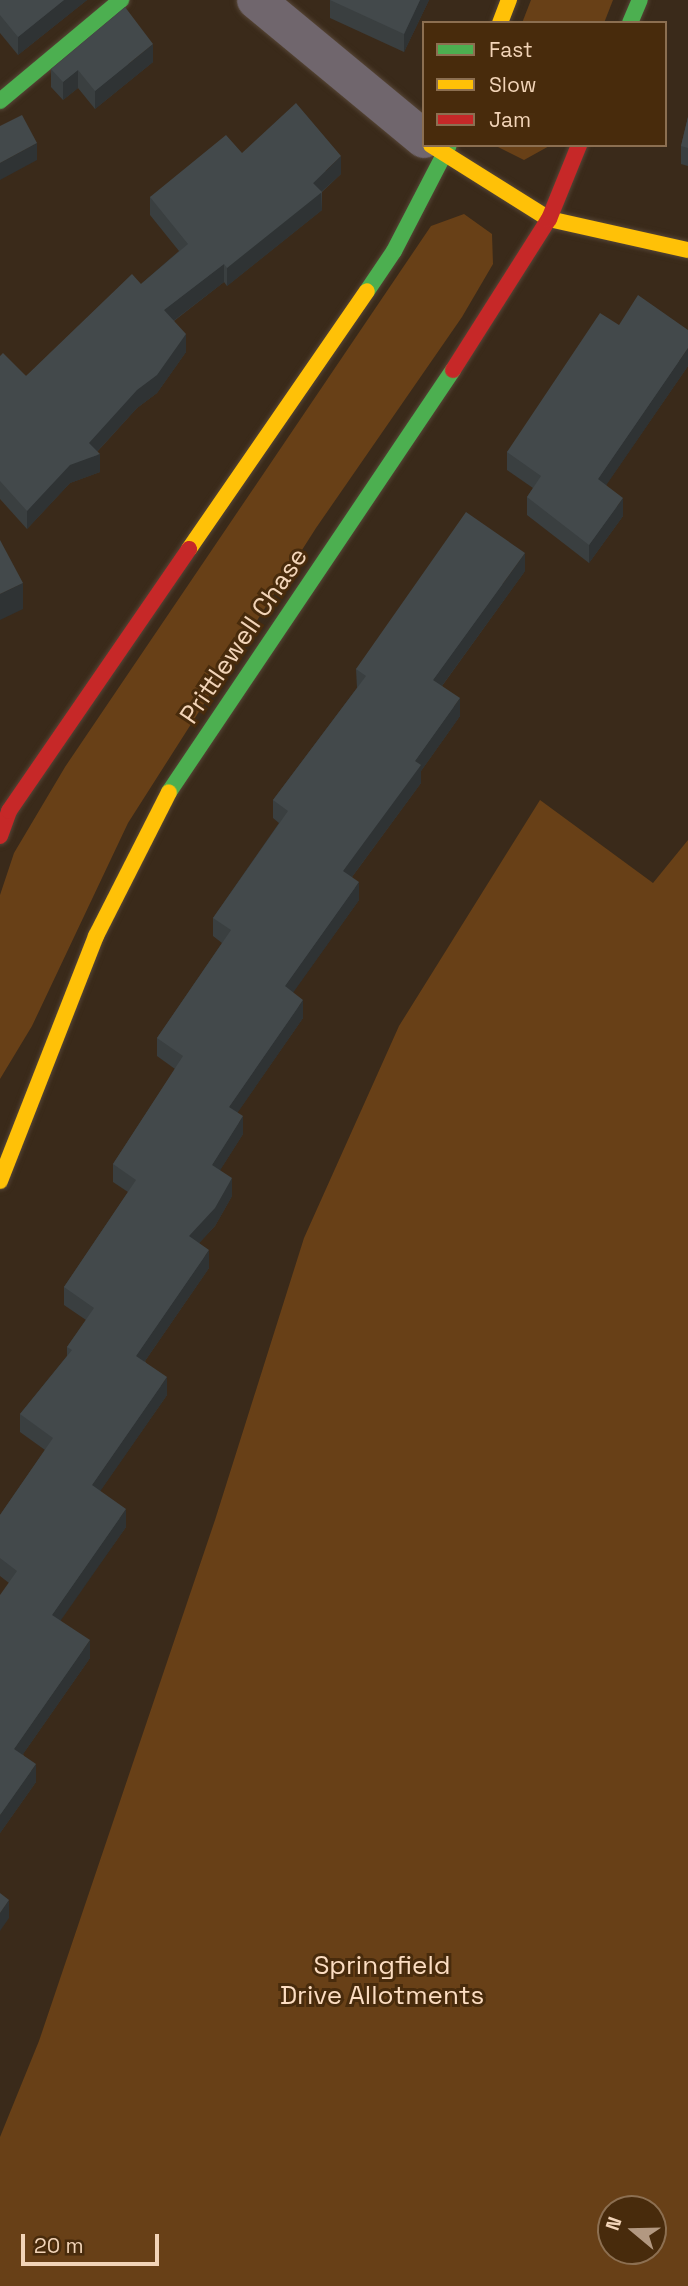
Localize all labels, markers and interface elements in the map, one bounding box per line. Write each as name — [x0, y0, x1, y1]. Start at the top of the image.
legend — [422, 21, 667, 147]
text: Fast — [489, 36, 533, 63]
text: Slow — [489, 71, 537, 98]
text: Jam — [489, 106, 531, 133]
street label: Prittlewell Chase — [174, 542, 314, 730]
park label: Springfield Drive Allotments — [280, 1950, 484, 2011]
north arrow — [597, 2195, 667, 2265]
text: N — [600, 2214, 627, 2234]
scale bar — [24, 2220, 163, 2264]
text: 20 m — [34, 2232, 84, 2259]

